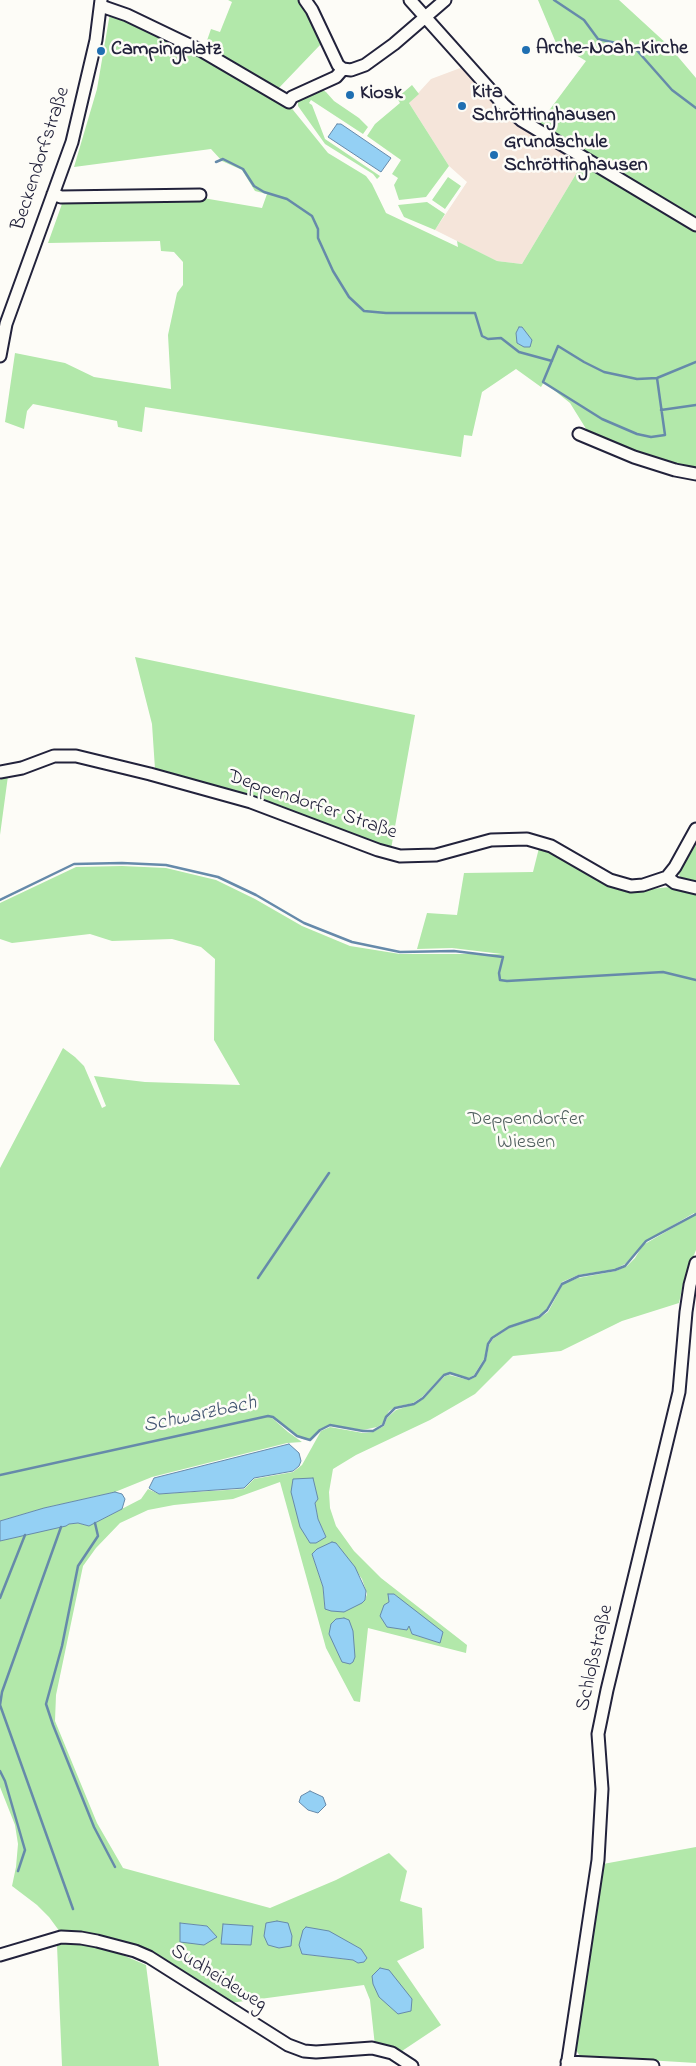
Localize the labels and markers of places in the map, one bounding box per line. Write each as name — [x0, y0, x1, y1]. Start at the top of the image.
place label: Arche-Noah-Kirche — [536, 38, 688, 62]
place label: Campingplatz — [111, 39, 221, 63]
marker: Arche-Noah-Kirche — [520, 44, 532, 56]
marker: Campingplatz — [95, 45, 107, 57]
place label: Kita Schröttinghausen — [472, 82, 616, 129]
place label: Kiosk — [360, 83, 403, 107]
marker: Kiosk — [344, 89, 356, 101]
marker: Kita Schröttinghausen — [456, 100, 468, 112]
place label: Grundschule Schröttinghausen — [504, 132, 648, 179]
marker: Grundschule Schröttinghausen — [488, 149, 500, 161]

